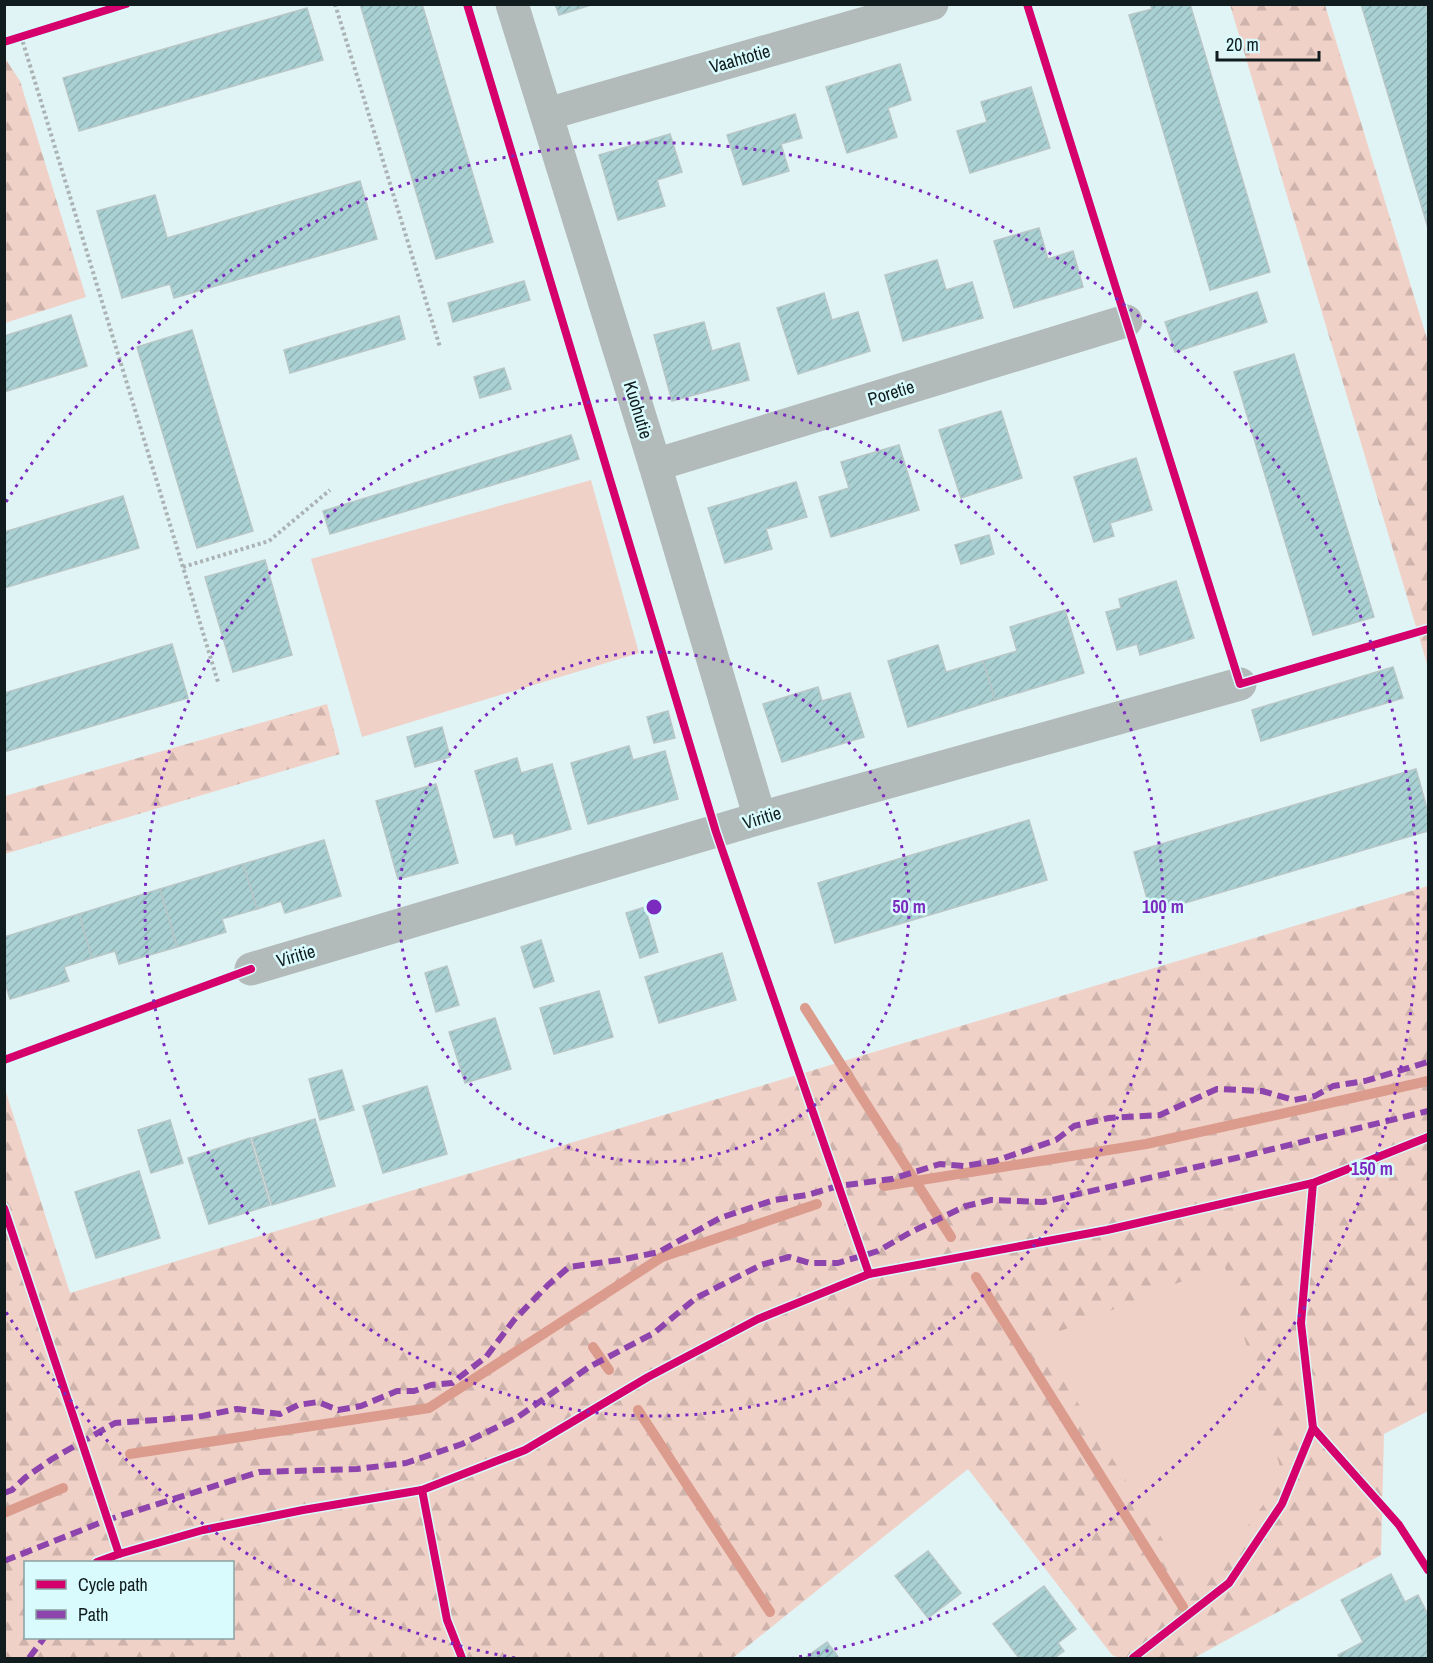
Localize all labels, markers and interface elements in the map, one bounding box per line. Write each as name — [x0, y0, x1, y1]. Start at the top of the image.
scale bar — [1217, 24, 1319, 62]
text: 20 m — [1226, 32, 1259, 57]
street label: Vaahtotie — [707, 38, 773, 79]
street label: Poretie — [864, 374, 917, 411]
street label: Kuohutie — [618, 378, 659, 442]
street label: Viritie — [739, 800, 784, 835]
text: 50 m — [892, 894, 926, 919]
text: 100 m — [1142, 894, 1184, 919]
centre of rings — [644, 897, 664, 917]
street label: Viritie — [274, 938, 318, 973]
text: 150 m — [1351, 1156, 1393, 1181]
legend — [24, 1561, 234, 1639]
text: Cycle path — [78, 1572, 148, 1597]
text: Path — [78, 1602, 108, 1627]

